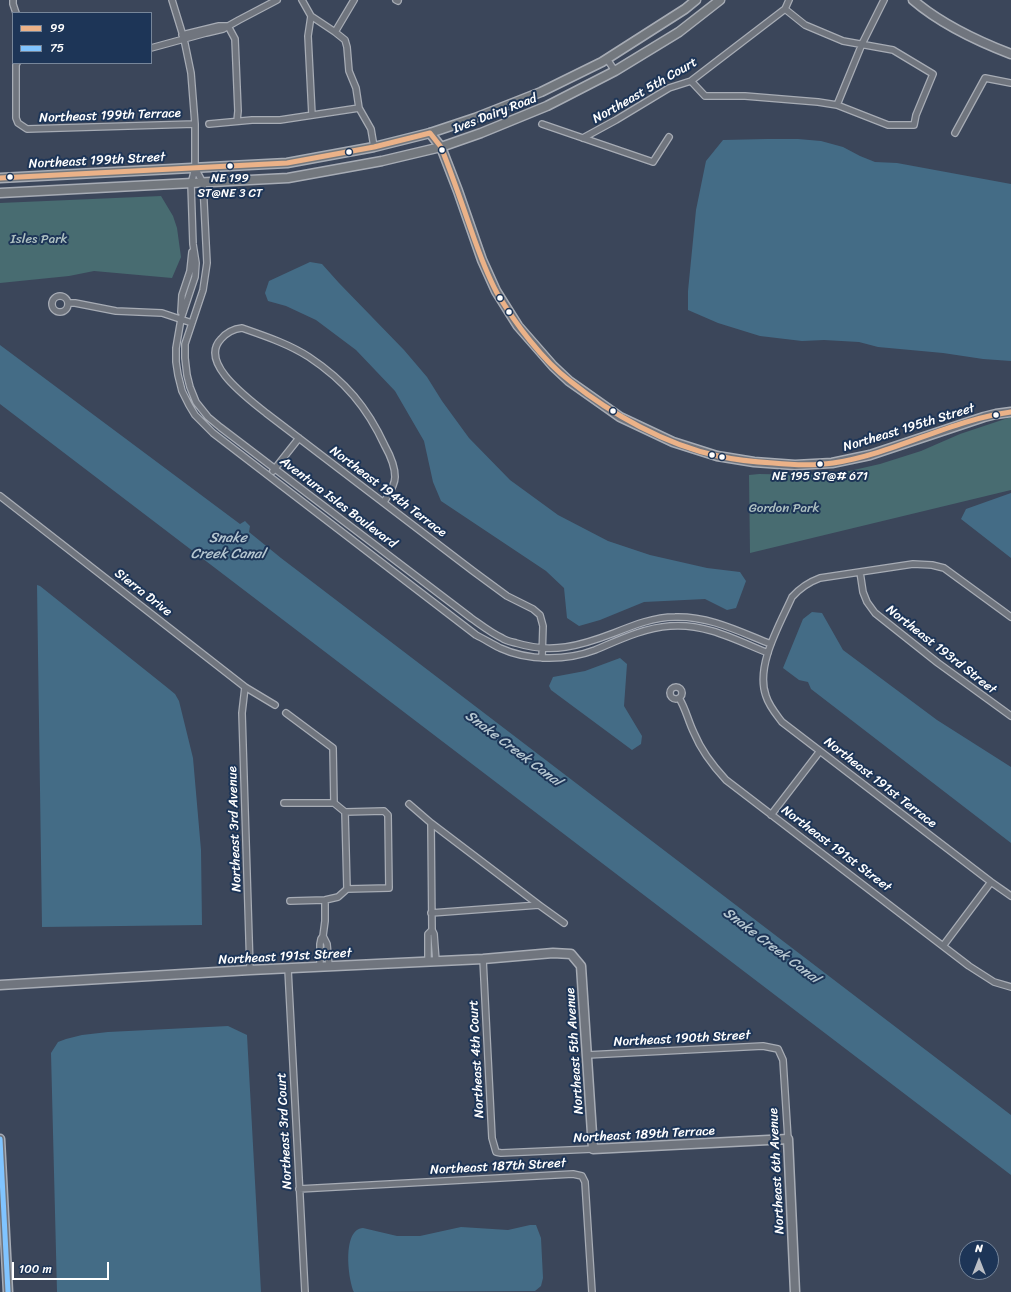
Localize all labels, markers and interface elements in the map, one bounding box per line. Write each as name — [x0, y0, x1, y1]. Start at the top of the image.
legend — [12, 12, 152, 64]
text: 99 — [50, 17, 65, 39]
text: 75 — [50, 37, 64, 59]
street label: Northeast 5th Court — [590, 55, 700, 127]
street label: Ives Dairy Road — [451, 91, 539, 137]
street label: Northeast 199th Terrace — [39, 106, 181, 126]
unlabelled marker — [437, 145, 447, 155]
unlabelled marker — [344, 147, 354, 157]
street label: Northeast 199th Street — [28, 150, 166, 172]
marker: NE 199 ST@NE 3 CT — [225, 161, 235, 171]
unlabelled marker — [5, 172, 15, 182]
place label: NE 199 ST@NE 3 CT — [198, 172, 262, 200]
park label: Isles Park — [11, 232, 67, 248]
unlabelled marker — [495, 293, 505, 303]
unlabelled marker — [504, 307, 514, 317]
street label: Northeast 195th Street — [841, 401, 977, 455]
unlabelled marker — [608, 406, 618, 416]
unlabelled marker — [991, 410, 1001, 420]
street label: Northeast 194th Terrace — [327, 443, 449, 541]
unlabelled marker — [707, 450, 717, 460]
unlabelled marker — [717, 452, 727, 462]
street label: Aventura Isles Boulevard — [276, 454, 400, 552]
marker: NE 195 ST@# 671 — [815, 459, 825, 469]
place label: NE 195 ST@# 671 — [772, 470, 868, 484]
park label: Gordon Park — [749, 501, 819, 517]
water label: Snake Creek Canal — [191, 530, 265, 562]
street label: Sierra Drive — [111, 566, 175, 620]
street label: Northeast 193rd Street — [883, 602, 999, 698]
water label: Snake Creek Canal — [462, 707, 564, 791]
street label: Northeast 191st Terrace — [821, 734, 939, 832]
street label: Northeast 3rd Avenue — [225, 766, 245, 892]
street label: Northeast 191st Street — [778, 803, 894, 895]
water label: Snake Creek Canal — [720, 904, 822, 988]
street label: Northeast 191st Street — [218, 946, 352, 968]
street label: Northeast 5th Avenue — [563, 987, 587, 1115]
street label: Northeast 4th Court — [466, 999, 488, 1119]
street label: Northeast 190th Street — [613, 1028, 751, 1050]
street label: Northeast 3rd Court — [274, 1072, 296, 1190]
street label: Northeast 6th Avenue — [766, 1107, 788, 1235]
street label: Northeast 189th Terrace — [573, 1124, 715, 1146]
street label: Northeast 187th Street — [430, 1156, 566, 1178]
text: N — [975, 1239, 983, 1258]
north arrow — [959, 1240, 999, 1280]
scale bar — [14, 1254, 111, 1280]
text: 100 m — [19, 1258, 52, 1280]

